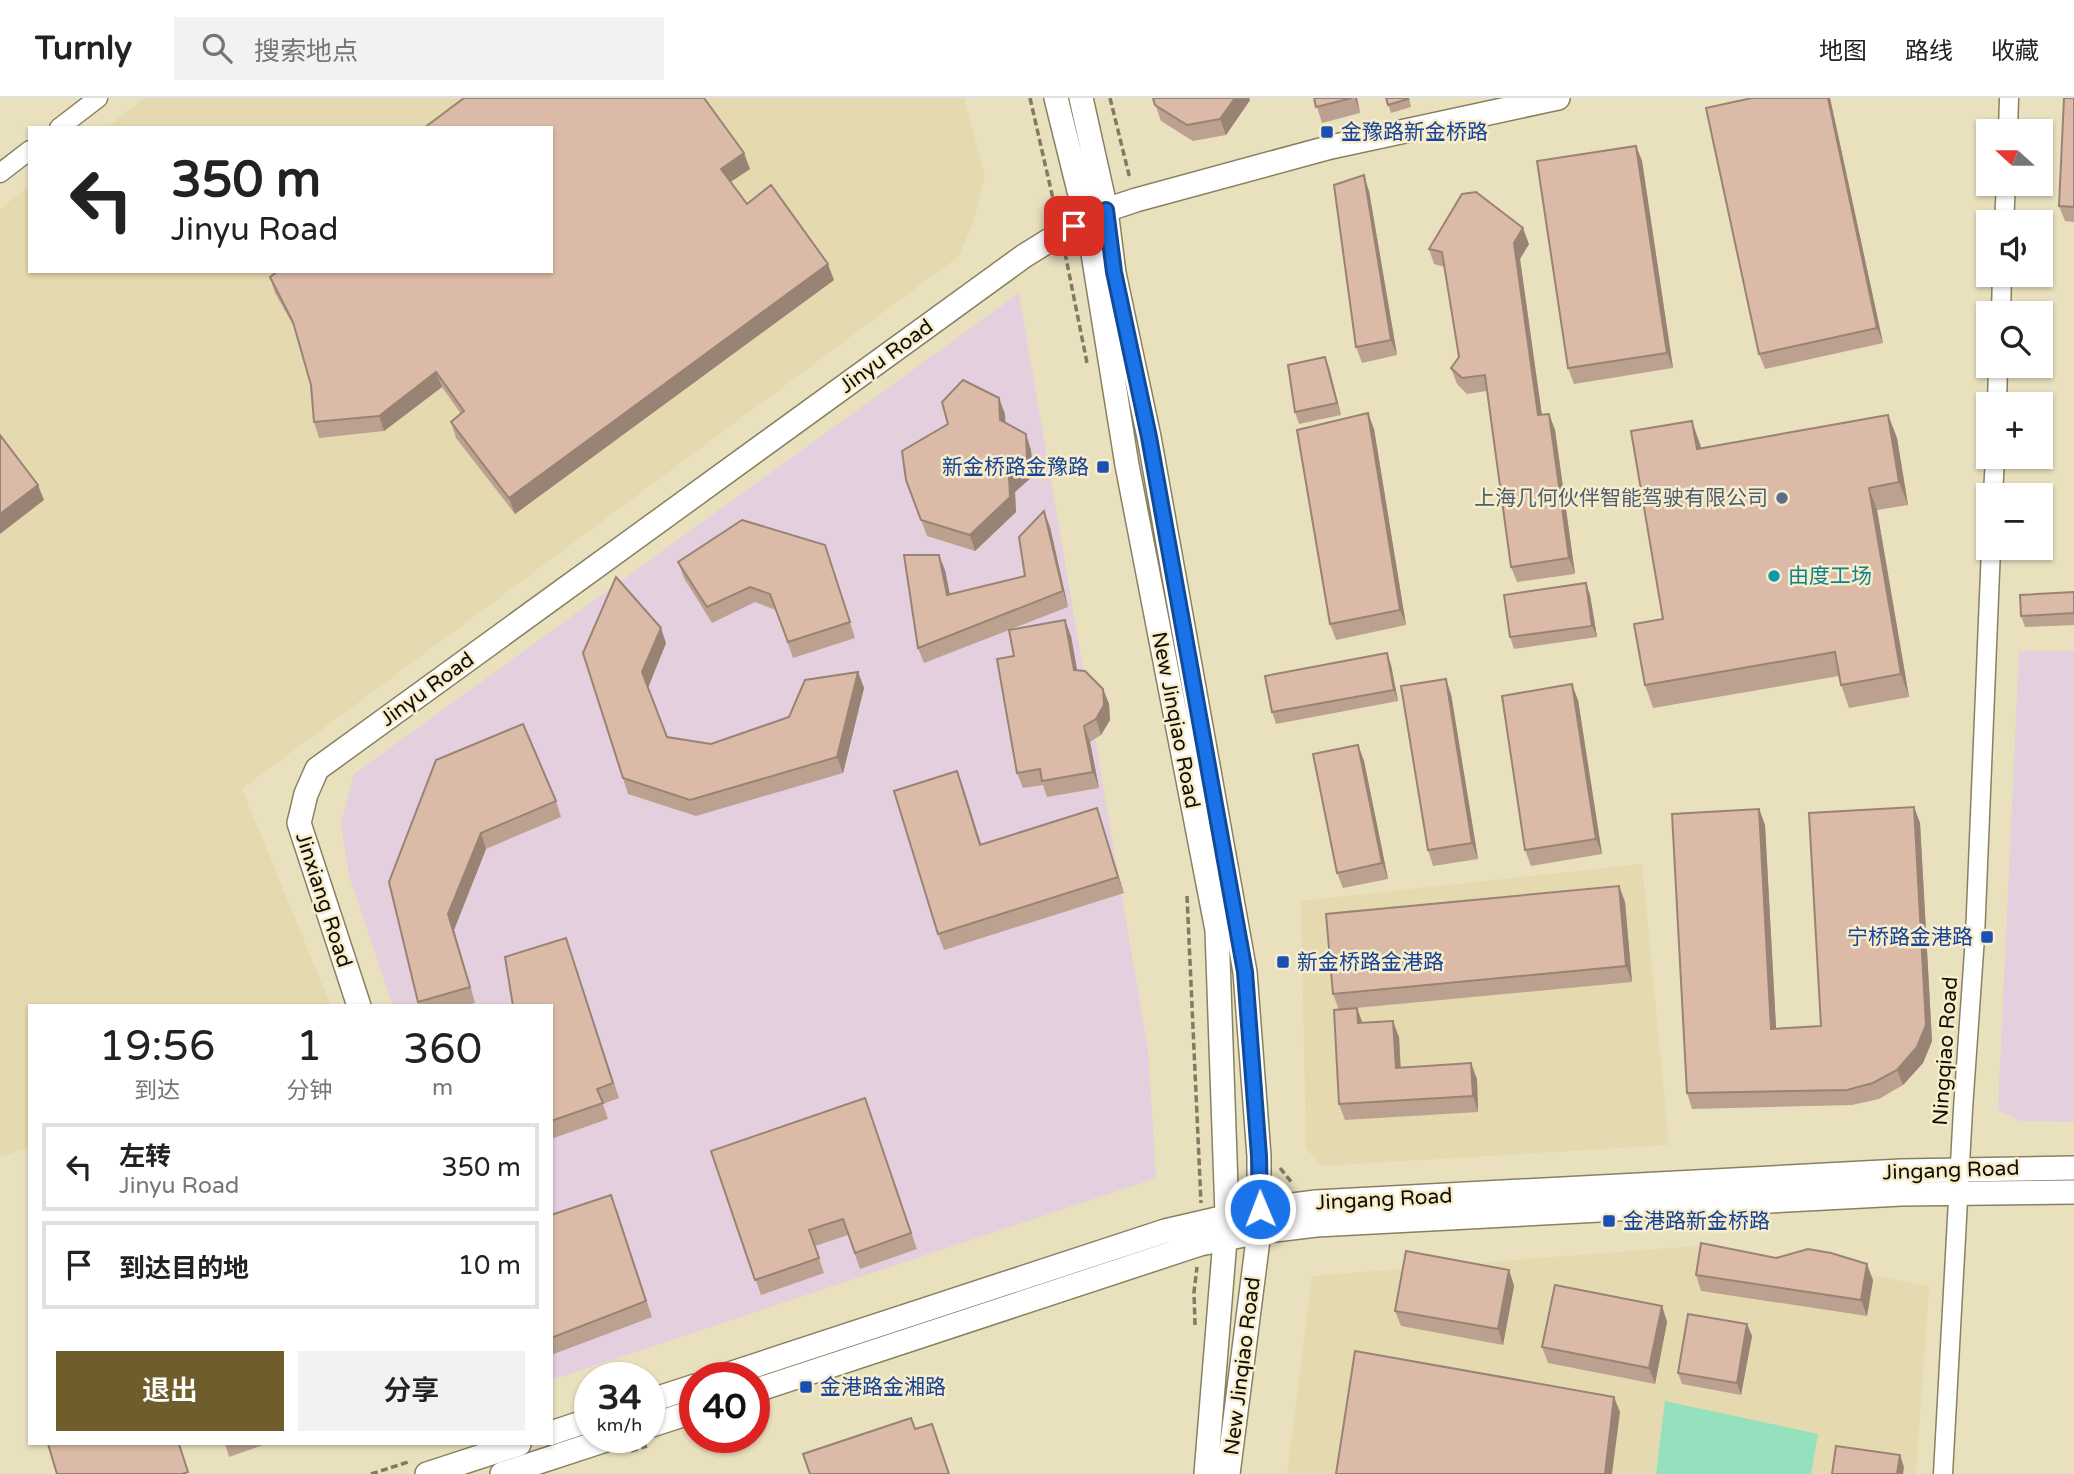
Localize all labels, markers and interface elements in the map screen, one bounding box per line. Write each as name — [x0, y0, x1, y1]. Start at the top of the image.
search box — [174, 17, 664, 80]
text: Turnly — [35, 29, 132, 68]
icon: search — [198, 29, 236, 67]
text: 搜索地点 — [254, 36, 358, 67]
text: 地图 — [1819, 37, 1867, 66]
text: 路线 — [1905, 37, 1953, 66]
text: 收藏 — [1991, 37, 2039, 66]
north arrow — [1976, 119, 2053, 196]
map controls — [1976, 119, 2053, 560]
place label: 金豫路新金桥路 — [1341, 120, 1488, 145]
marker: 金豫路新金桥路 — [1319, 124, 1335, 140]
text: 350 m — [171, 151, 321, 210]
icon: left — [56, 154, 147, 245]
pin — [1044, 196, 1104, 256]
icon: arrive — [1055, 207, 1093, 245]
button: sound — [1976, 210, 2053, 287]
text: Jinyu Road — [171, 211, 339, 249]
button: search — [1976, 301, 2053, 378]
street label: Jinyu Road — [834, 314, 938, 399]
button: + — [1976, 392, 2053, 469]
place label: 新金桥路金豫路 — [942, 455, 1089, 480]
marker: 新金桥路金豫路 — [1095, 459, 1111, 475]
button: − — [1976, 483, 2053, 560]
place label: 上海几何伙伴智能驾驶有限公司 — [1474, 486, 1768, 511]
marker: 上海几何伙伴智能驾驶有限公司 — [1774, 490, 1790, 506]
place label: 由度工场 — [1788, 564, 1872, 589]
marker: 由度工场 — [1766, 568, 1782, 584]
street label: New Jinqiao Road — [1146, 630, 1205, 811]
street label: Jinyu Road — [375, 647, 479, 732]
street label: Jinxiang Road — [290, 829, 357, 971]
place label: 宁桥路金港路 — [1847, 925, 1973, 950]
marker: 宁桥路金港路 — [1979, 929, 1995, 945]
place label: 新金桥路金港路 — [1297, 950, 1444, 975]
marker: 新金桥路金港路 — [1275, 954, 1291, 970]
street label: Ningqiao Road — [1928, 976, 1963, 1126]
text: 19:56 — [99, 1021, 215, 1072]
text: 1 — [296, 1021, 322, 1072]
text: 360 — [403, 1024, 482, 1075]
text: m — [432, 1074, 453, 1102]
text: 到达 — [134, 1077, 180, 1105]
text: 分钟 — [286, 1077, 332, 1105]
text: 左转 — [119, 1141, 171, 1172]
icon: left — [60, 1148, 98, 1186]
text: 350 m — [441, 1152, 521, 1183]
street label: Jingang Road — [1882, 1156, 2020, 1185]
text: Jinyu Road — [119, 1172, 239, 1200]
position arrow — [1223, 1172, 1297, 1246]
street label: Jingang Road — [1315, 1183, 1453, 1216]
place label: 金港路新金桥路 — [1623, 1209, 1770, 1234]
marker: 金港路新金桥路 — [1601, 1213, 1617, 1229]
icon: arrive — [60, 1246, 98, 1284]
text: 10 m — [458, 1250, 521, 1281]
text: 到达目的地 — [119, 1253, 249, 1284]
street label: New Jinqiao Road — [1219, 1275, 1266, 1457]
button: 退出 — [56, 1351, 284, 1431]
button: 分享 — [298, 1351, 525, 1431]
speed limit sign: 40 — [679, 1362, 770, 1453]
place label: 金港路金湘路 — [820, 1375, 946, 1400]
text: 34 — [598, 1377, 641, 1419]
marker: 金港路金湘路 — [798, 1379, 814, 1395]
text: km/h — [597, 1414, 642, 1436]

